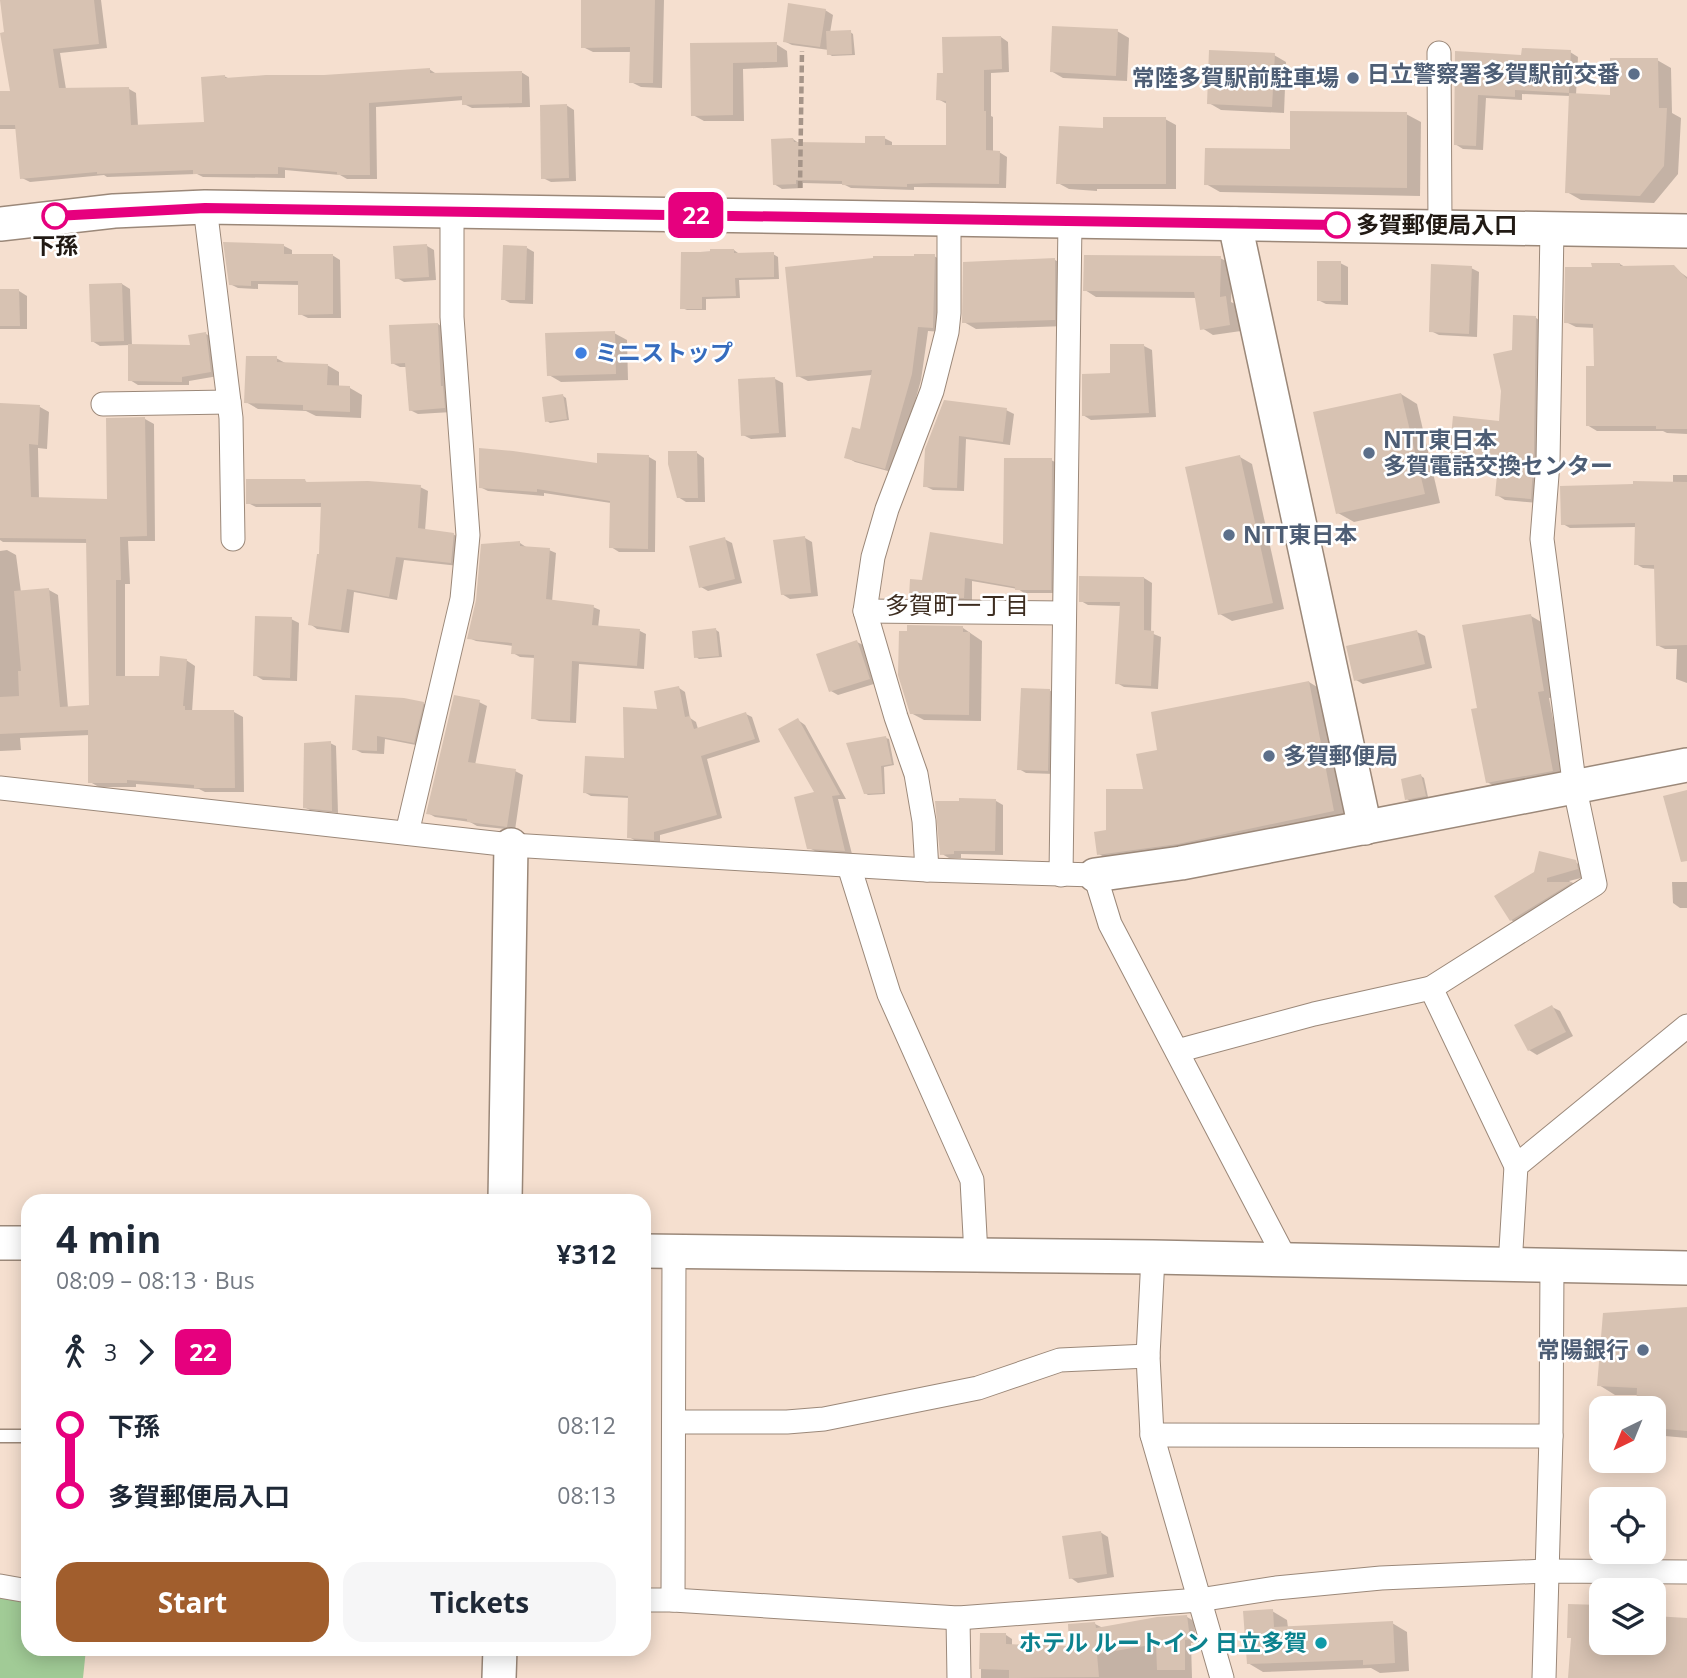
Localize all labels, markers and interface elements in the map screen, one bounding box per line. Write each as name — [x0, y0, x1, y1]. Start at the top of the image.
place label: 日立警察署多賀駅前交番 — [1367, 57, 1620, 89]
place label: 常陸多賀駅前駐車場 — [1132, 61, 1339, 93]
marker: 日立警察署多賀駅前交番 — [1626, 66, 1642, 82]
marker: 常陸多賀駅前駐車場 — [1345, 70, 1361, 86]
line badge: 22 — [664, 192, 728, 238]
text: 22 — [682, 198, 710, 231]
marker: 下孫 — [42, 203, 68, 229]
place label: 多賀郵便局入口 — [1356, 208, 1517, 240]
marker: 多賀郵便局入口 — [1324, 212, 1350, 238]
place label: 下孫 — [32, 229, 78, 261]
place label: ミニストップ — [595, 336, 733, 368]
marker: ミニストップ — [573, 345, 589, 361]
place label: NTT東日本 多賀電話交換センター — [1383, 423, 1613, 481]
marker: NTT東日本 多賀電話交換センター — [1361, 445, 1377, 461]
place label: NTT東日本 — [1243, 518, 1357, 550]
marker: NTT東日本 — [1221, 527, 1237, 543]
district label: 多賀町一丁目 — [885, 588, 1029, 621]
place label: 多賀郵便局 — [1283, 739, 1398, 771]
marker: 多賀郵便局 — [1261, 748, 1277, 764]
text: 4 min — [56, 1212, 161, 1264]
text: ¥312 — [557, 1236, 616, 1272]
text: 08:09 – 08:13 · Bus — [56, 1264, 255, 1296]
icon: walk — [56, 1333, 94, 1371]
icon: forward — [127, 1333, 165, 1371]
place label: 常陽銀行 — [1537, 1333, 1629, 1365]
text: 22 — [189, 1335, 217, 1368]
text: 3 — [104, 1336, 117, 1368]
marker: 常陽銀行 — [1635, 1342, 1651, 1358]
north arrow — [1589, 1396, 1666, 1474]
map controls — [1589, 1396, 1666, 1655]
text: 下孫 — [108, 1408, 160, 1444]
text: 08:12 — [557, 1409, 616, 1441]
text: 多賀郵便局入口 — [108, 1478, 290, 1514]
text: 08:13 — [557, 1479, 616, 1511]
button: locate — [1589, 1487, 1666, 1564]
button: Start — [56, 1562, 329, 1642]
button: Tickets — [343, 1562, 616, 1642]
button: layers — [1589, 1578, 1666, 1655]
place label: ホテル ルートイン 日立多賀 — [1019, 1626, 1307, 1658]
marker: ホテル ルートイン 日立多賀 — [1313, 1635, 1329, 1651]

